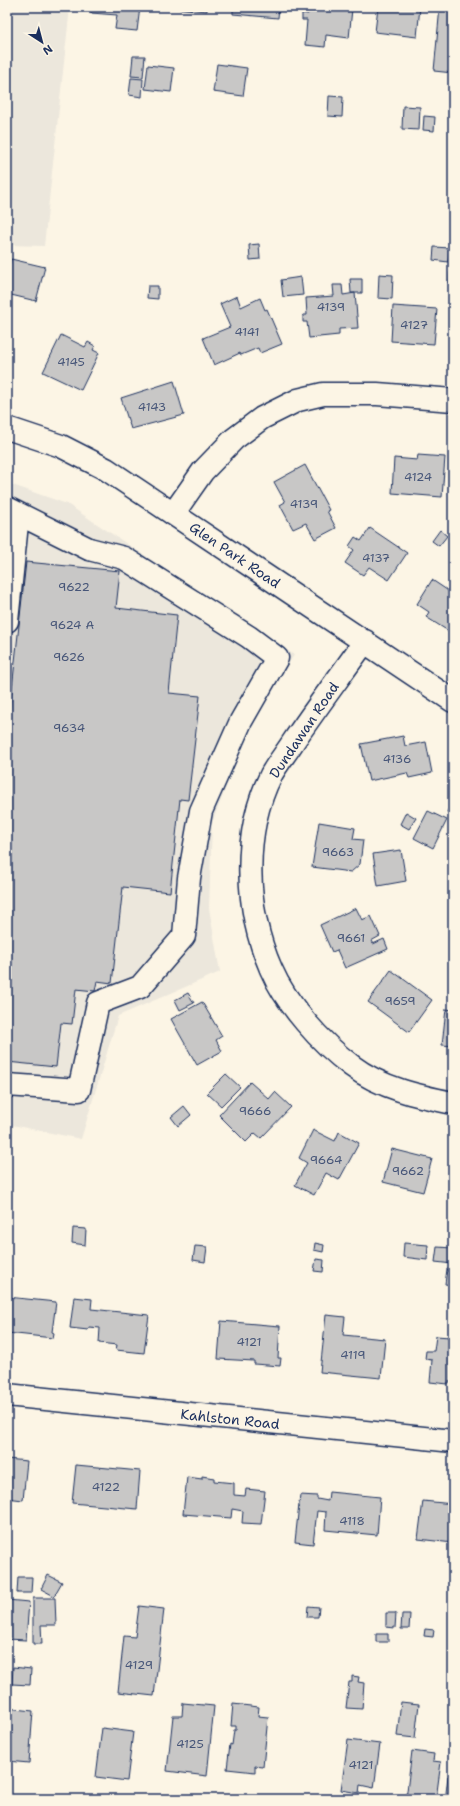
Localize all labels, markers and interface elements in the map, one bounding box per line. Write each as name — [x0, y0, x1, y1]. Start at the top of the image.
north arrow — [22, 22, 62, 62]
text: N — [39, 41, 56, 58]
house number: 4139 — [317, 299, 345, 315]
house number: 4127 — [400, 317, 428, 333]
house number: 4141 — [234, 324, 260, 340]
house number: 4145 — [57, 354, 85, 370]
house number: 4143 — [138, 399, 166, 415]
house number: 4124 — [404, 469, 432, 485]
house number: 4139 — [290, 496, 318, 512]
street label: Glen Park Road — [186, 518, 284, 592]
house number: 4137 — [362, 550, 390, 566]
house number: 9622 — [58, 579, 90, 595]
house number: 9624 A — [50, 617, 95, 633]
house number: 9626 — [53, 649, 85, 665]
street label: Dundawan Road — [265, 678, 343, 782]
house number: 9634 — [53, 720, 85, 736]
house number: 4136 — [383, 751, 411, 767]
house number: 9663 — [322, 844, 354, 860]
house number: 9661 — [337, 930, 365, 946]
house number: 9659 — [384, 993, 416, 1009]
house number: 9666 — [239, 1103, 271, 1119]
house number: 9664 — [310, 1152, 342, 1168]
house number: 9662 — [392, 1163, 424, 1179]
house number: 4121 — [236, 1334, 262, 1350]
house number: 4119 — [340, 1347, 366, 1363]
street label: Kahlston Road — [180, 1405, 281, 1433]
house number: 4122 — [92, 1479, 120, 1495]
house number: 4118 — [339, 1513, 365, 1529]
house number: 4129 — [125, 1657, 153, 1673]
house number: 4125 — [176, 1736, 204, 1752]
house number: 4121 — [348, 1757, 374, 1773]

